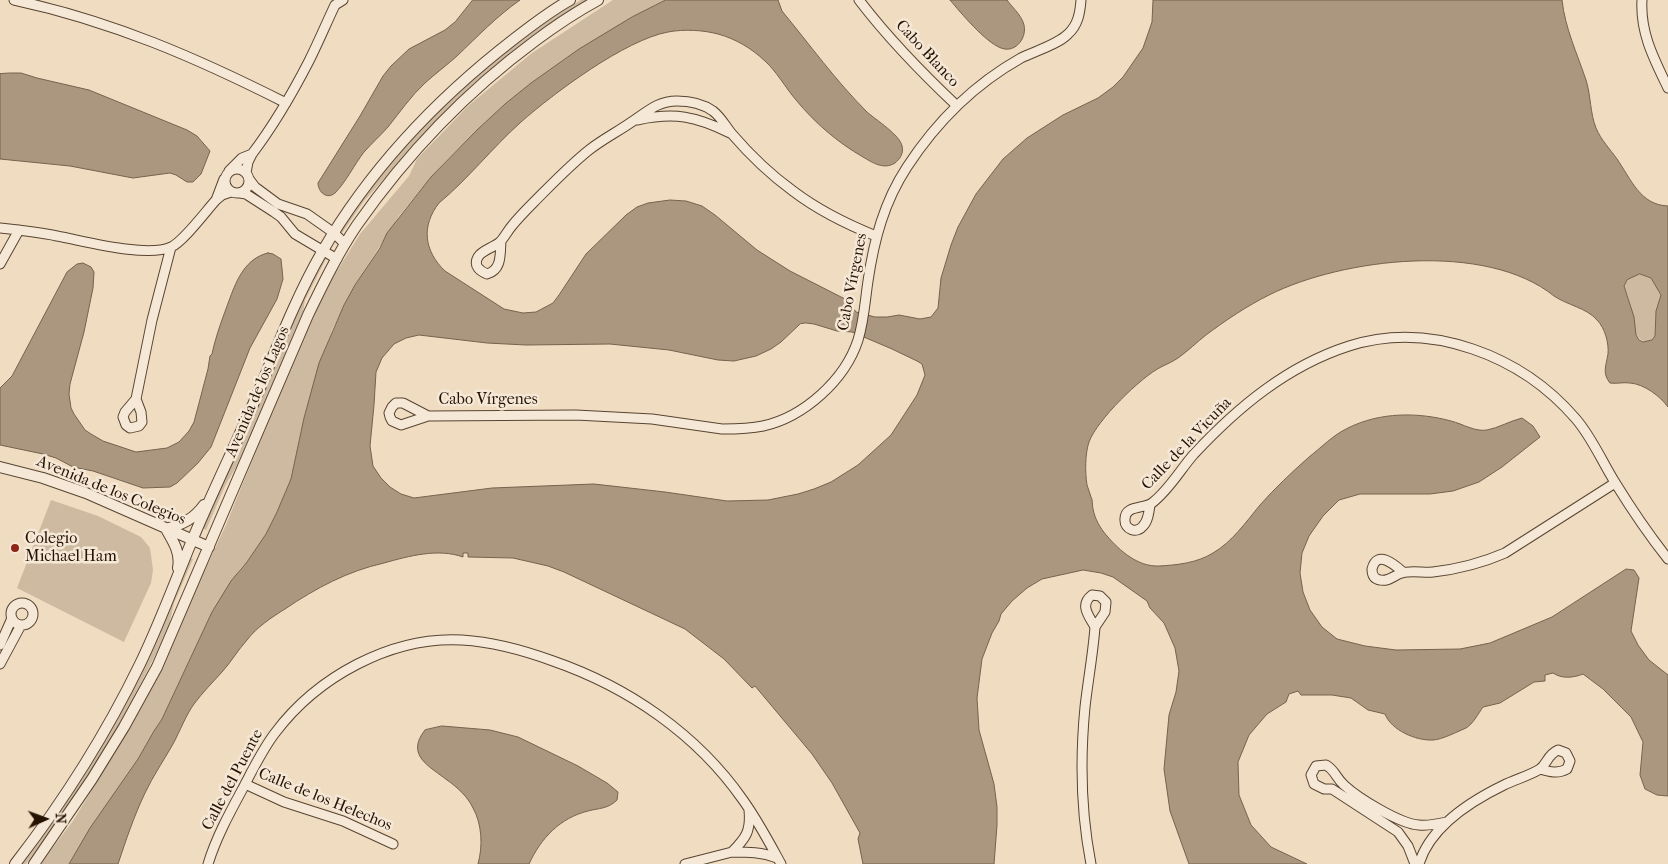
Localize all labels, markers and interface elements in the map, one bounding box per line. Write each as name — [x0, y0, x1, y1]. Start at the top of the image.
street label: Cabo Blanco — [891, 16, 963, 92]
street label: Cabo Vírgenes — [834, 232, 872, 332]
street label: Avenida de los Lagos — [222, 324, 294, 460]
street label: Cabo Vírgenes — [438, 390, 538, 410]
street label: Calle de la Vicuña — [1138, 394, 1236, 494]
street label: Avenida de los Colegios — [34, 452, 188, 530]
place label: Colegio Michael Ham — [25, 529, 117, 567]
marker: Colegio Michael Ham — [9, 542, 21, 554]
street label: Calle del Puente — [198, 726, 268, 834]
street label: Calle de los Helechos — [255, 764, 395, 836]
north arrow — [20, 794, 70, 844]
text: N — [52, 813, 69, 824]

